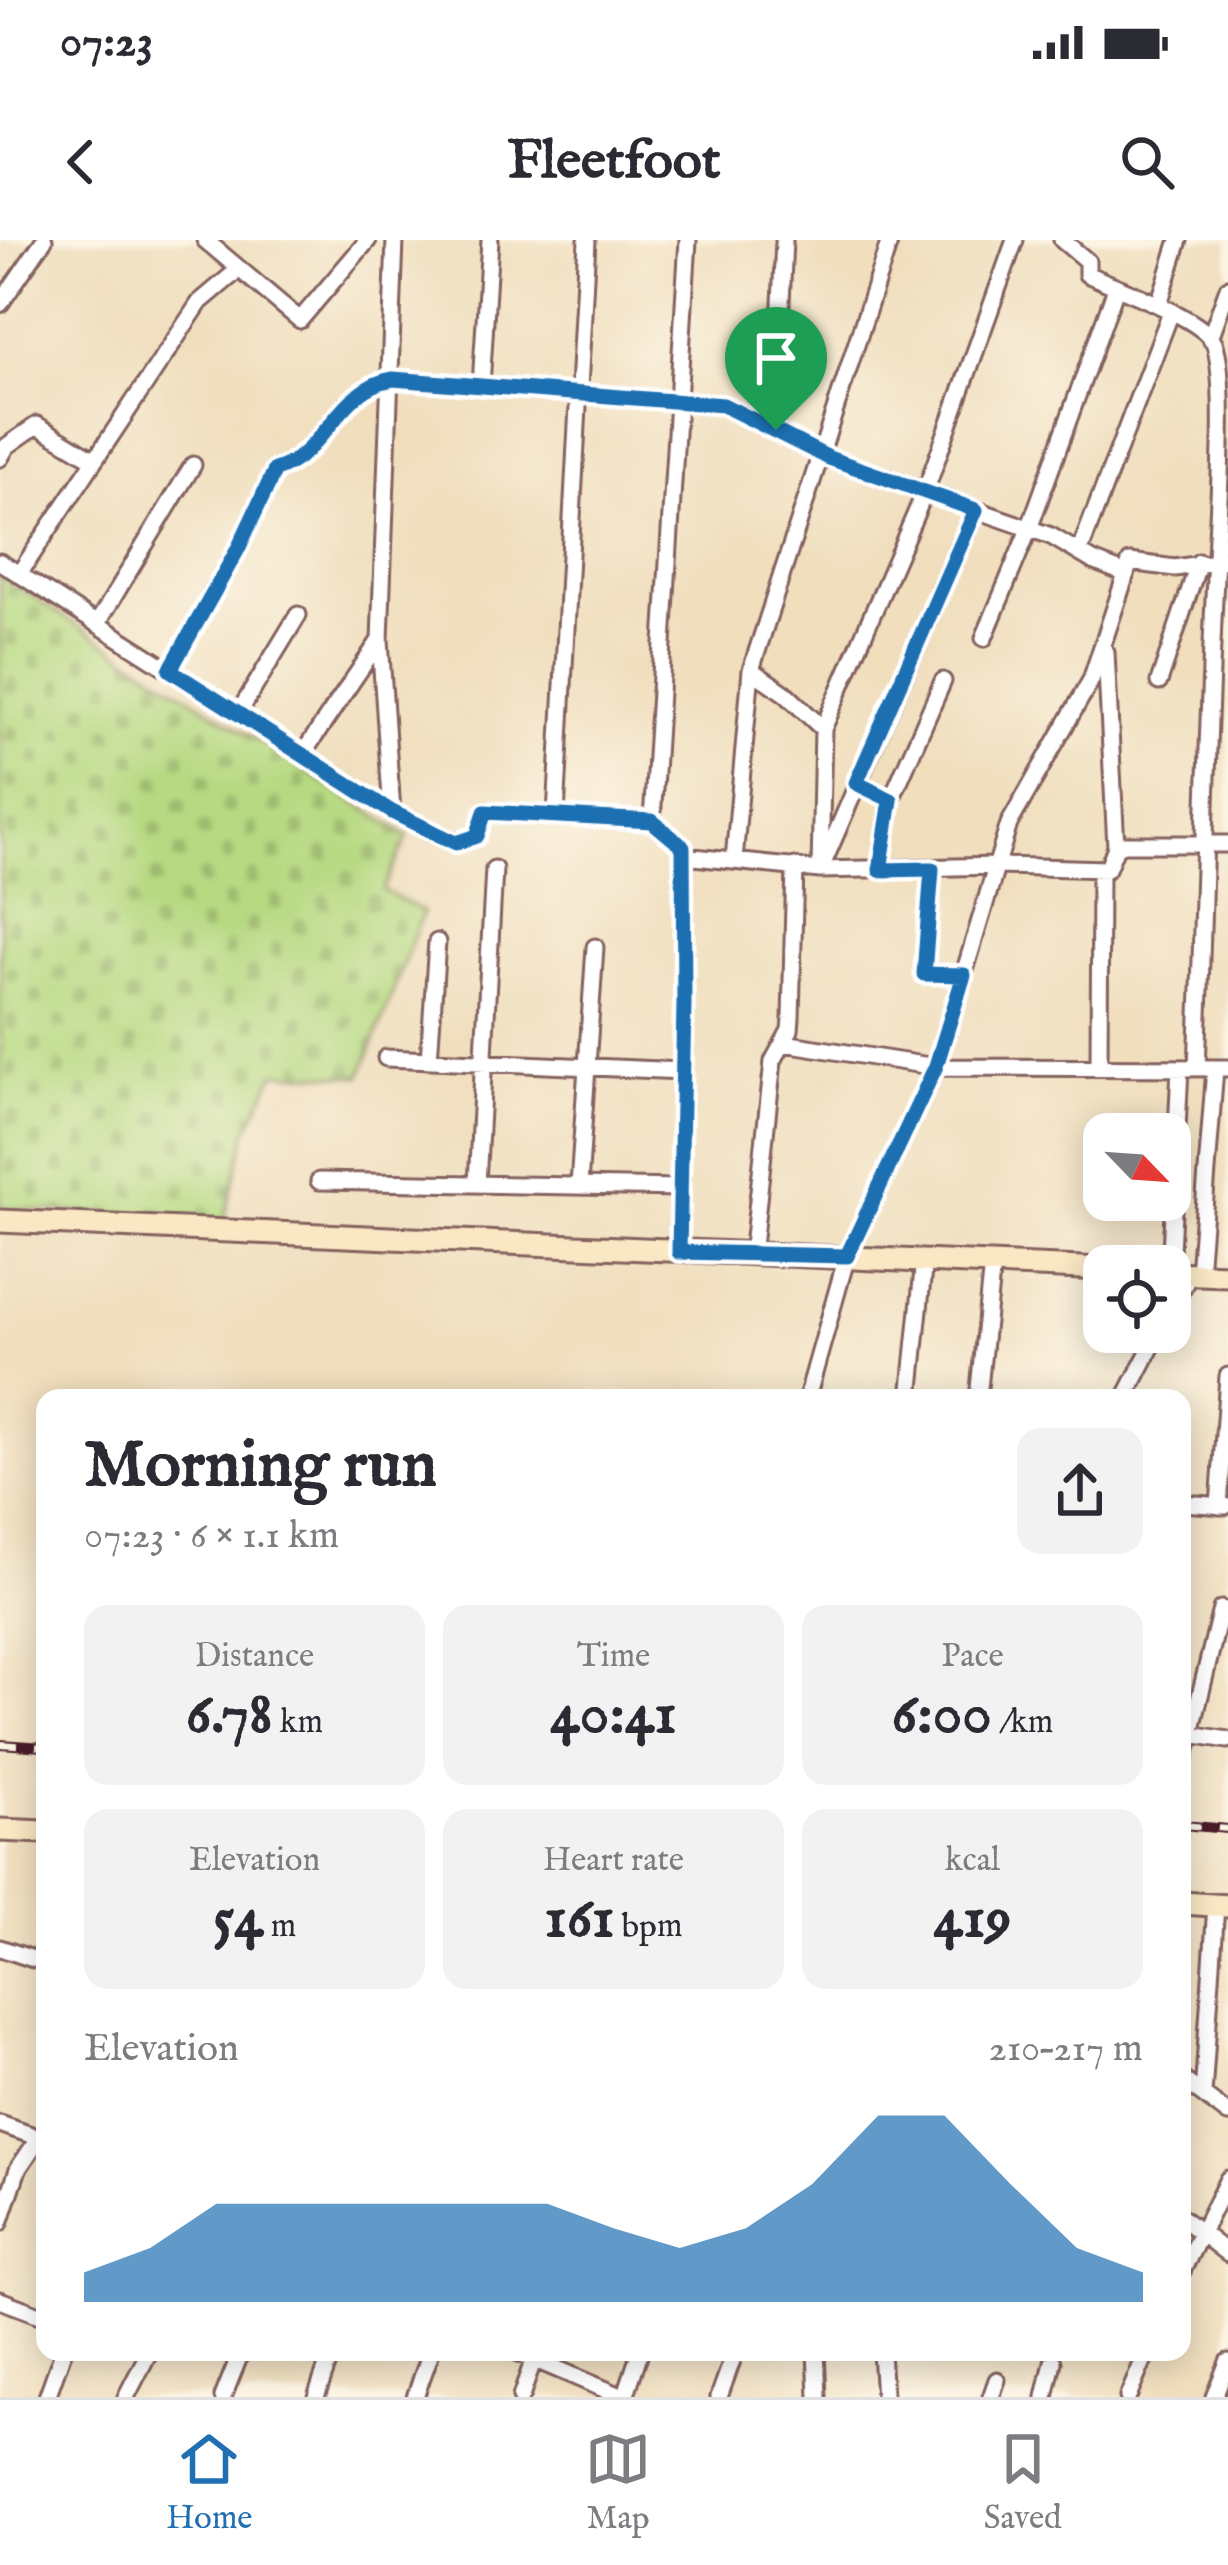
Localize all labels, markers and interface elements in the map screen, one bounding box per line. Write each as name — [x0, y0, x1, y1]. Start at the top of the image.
text: 07:23 — [60, 14, 153, 71]
text: Fleetfoot — [508, 128, 720, 197]
icon: back — [48, 129, 114, 195]
icon: search — [1114, 129, 1180, 195]
pin — [725, 307, 827, 430]
icon: arrive — [743, 325, 809, 391]
north arrow — [1083, 1113, 1191, 1221]
map controls — [1083, 1113, 1191, 1353]
button: locate — [1083, 1245, 1191, 1353]
text: Morning run — [84, 1425, 437, 1509]
button: share — [1017, 1428, 1143, 1554]
text: 07:23 · 6 × 1.1 km — [84, 1512, 339, 1561]
text: Distance — [195, 1636, 314, 1678]
text: Time — [577, 1636, 650, 1678]
text: Pace — [941, 1636, 1004, 1678]
text: 6.78 — [186, 1678, 273, 1754]
text: 40:41 — [550, 1678, 677, 1754]
text: 6:00 — [892, 1678, 992, 1754]
text: km — [273, 1702, 323, 1744]
text: /km — [992, 1702, 1053, 1744]
text: Elevation — [189, 1840, 320, 1882]
text: Heart rate — [543, 1840, 684, 1882]
text: kcal — [945, 1840, 1000, 1882]
text: 54 — [213, 1882, 264, 1958]
text: 161 — [545, 1882, 614, 1958]
text: 419 — [934, 1882, 1011, 1958]
text: m — [264, 1906, 296, 1948]
text: bpm — [614, 1906, 682, 1948]
text: Elevation — [84, 2025, 239, 2074]
text: 210–217 m — [988, 2025, 1143, 2074]
tab: Home — [166, 2426, 252, 2540]
tab: Map — [585, 2426, 651, 2540]
tab: Saved — [984, 2426, 1062, 2540]

